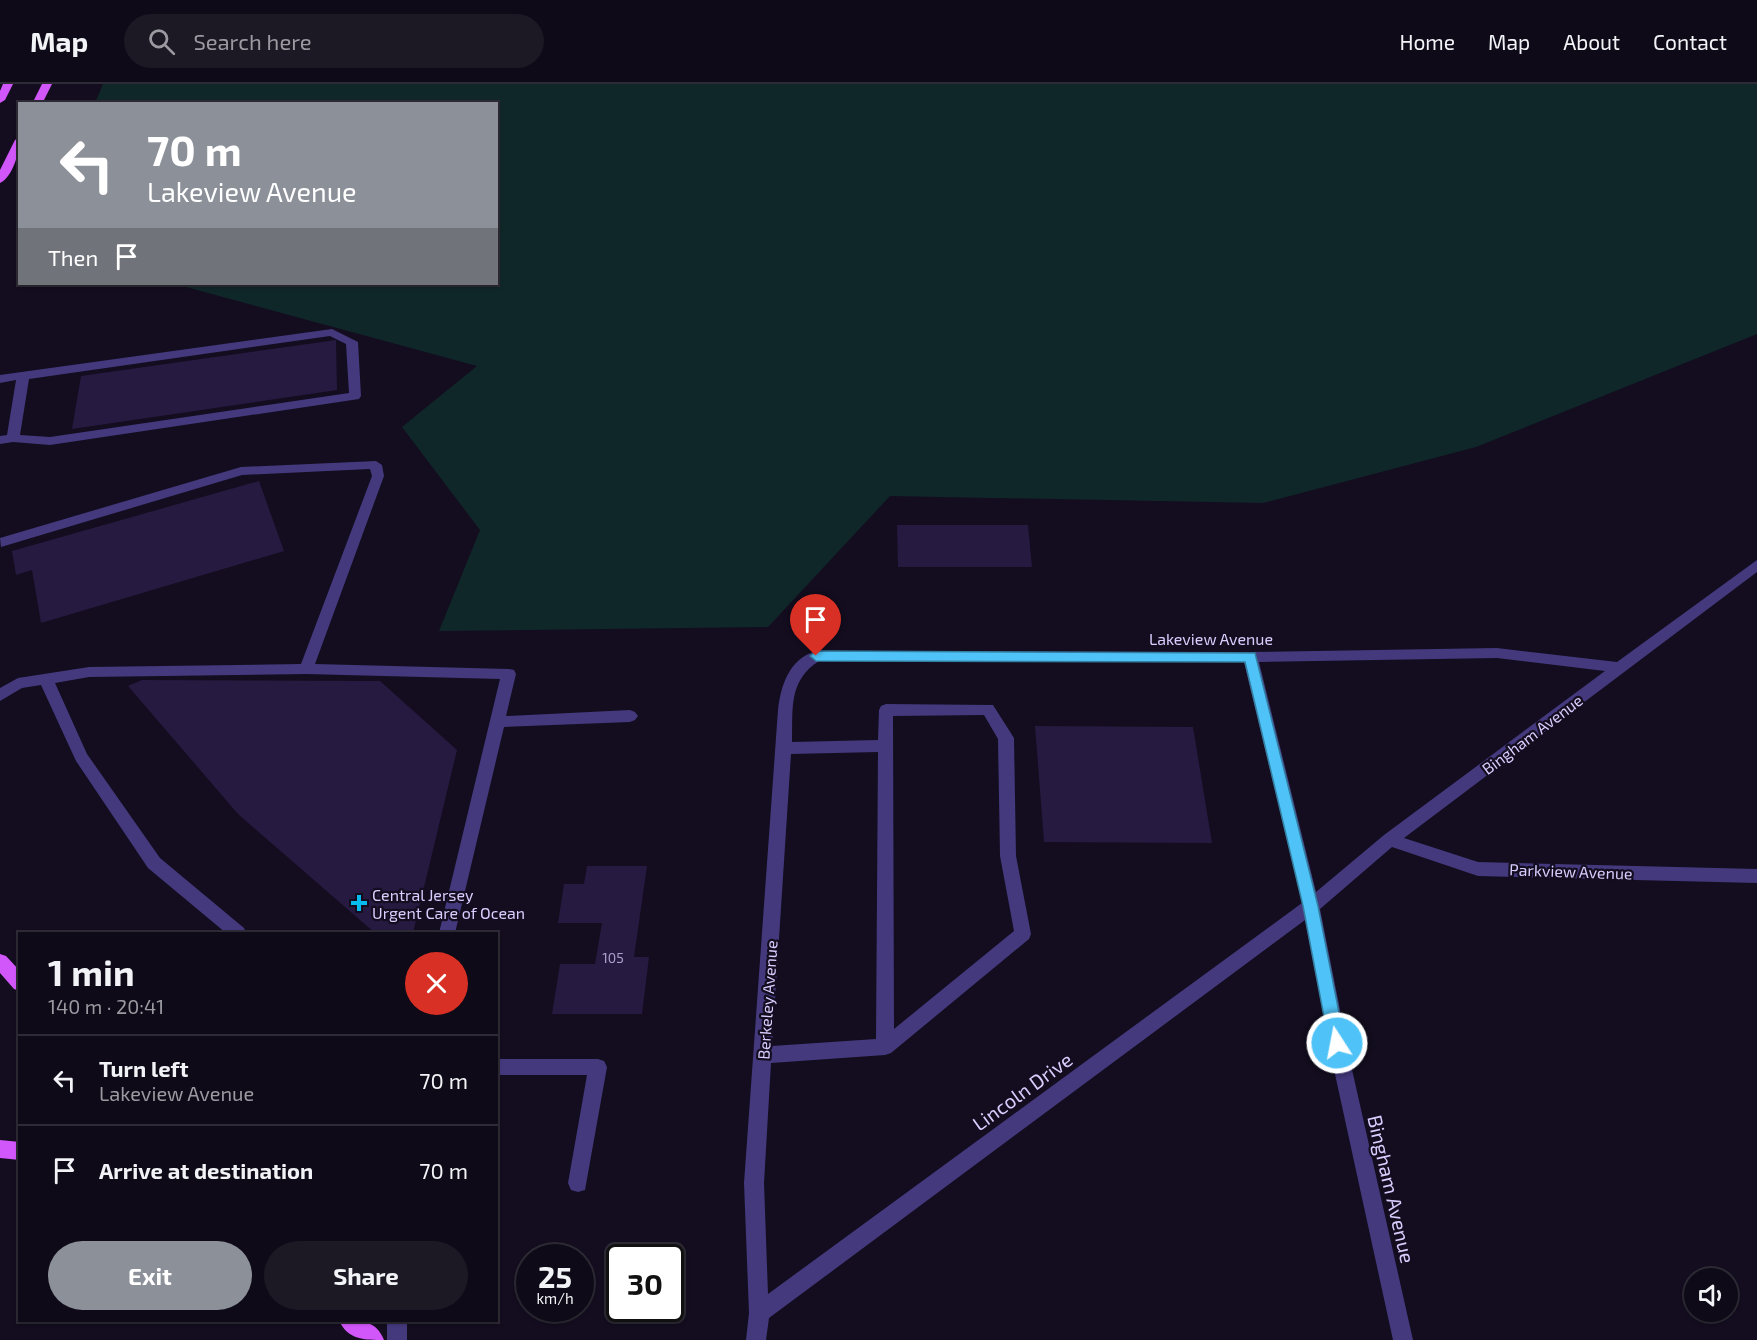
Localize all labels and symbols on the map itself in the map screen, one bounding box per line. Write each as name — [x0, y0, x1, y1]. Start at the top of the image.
pin — [790, 594, 841, 656]
street label: Lakeview Avenue — [1149, 629, 1273, 648]
street label: Bingham Avenue — [1478, 690, 1586, 778]
street label: Parkview Avenue — [1509, 859, 1633, 883]
place label: Central Jersey Urgent Care of Ocean — [372, 885, 525, 922]
marker: Central Jersey Urgent Care of Ocean — [350, 894, 368, 912]
street label: Berkeley Avenue — [753, 940, 781, 1060]
house number: 105 — [602, 949, 624, 966]
position arrow — [1305, 1011, 1369, 1075]
street label: Lincoln Drive — [967, 1047, 1077, 1135]
street label: Bingham Avenue — [1363, 1113, 1421, 1265]
speed limit sign: 30 — [606, 1244, 684, 1322]

